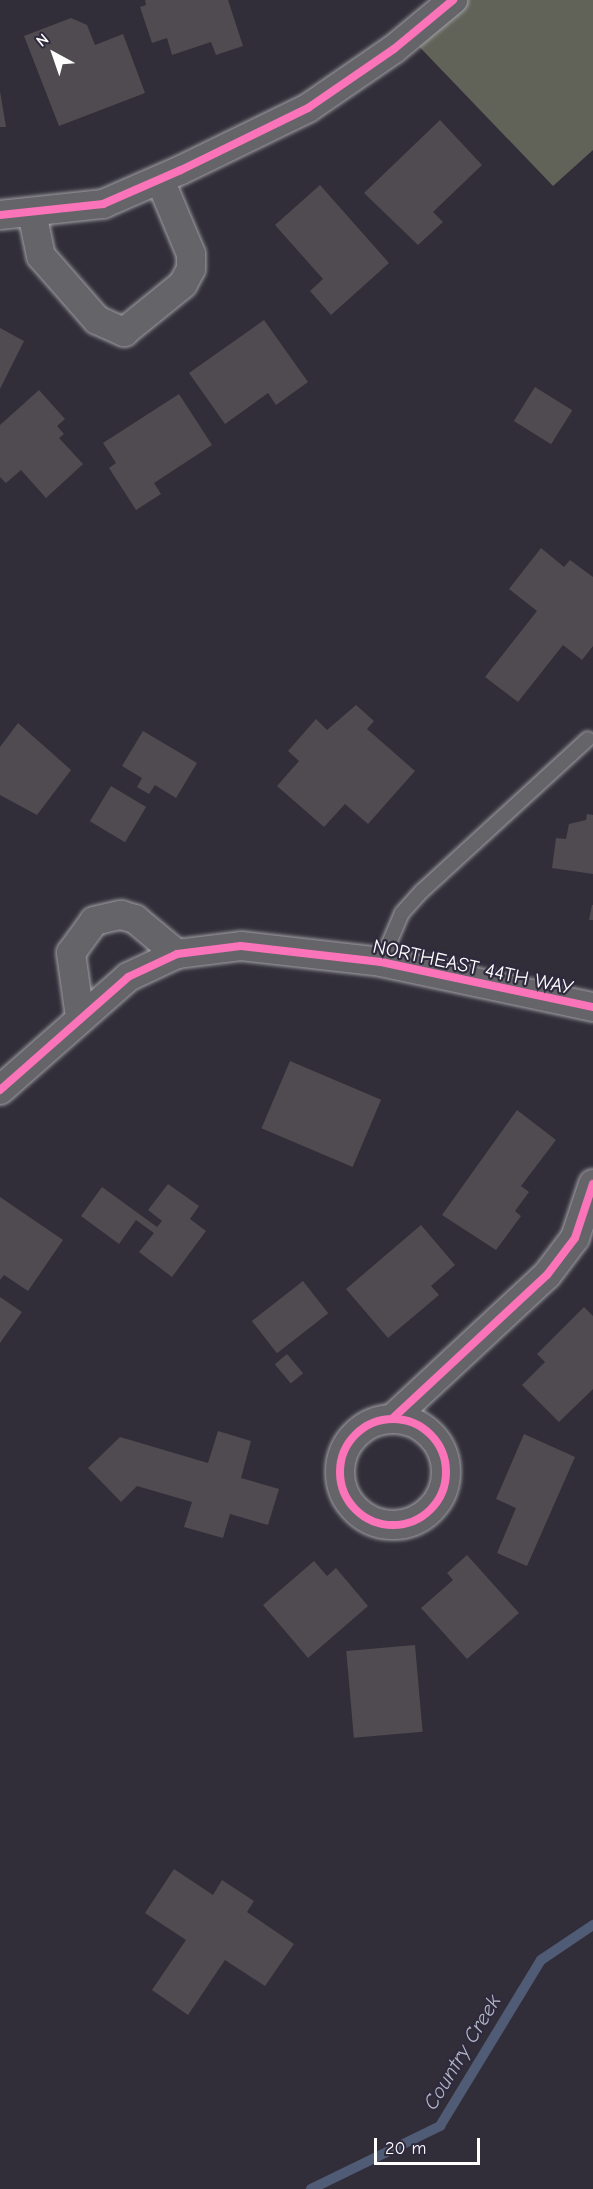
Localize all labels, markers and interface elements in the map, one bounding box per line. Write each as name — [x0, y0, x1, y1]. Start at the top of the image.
north arrow — [24, 24, 84, 84]
text: N — [33, 30, 52, 50]
street label: NORTHEAST 44TH WAY — [371, 934, 575, 1000]
water label: Country Creek — [418, 1990, 506, 2114]
scale bar — [377, 2126, 484, 2164]
text: 20 m — [385, 2138, 426, 2159]

